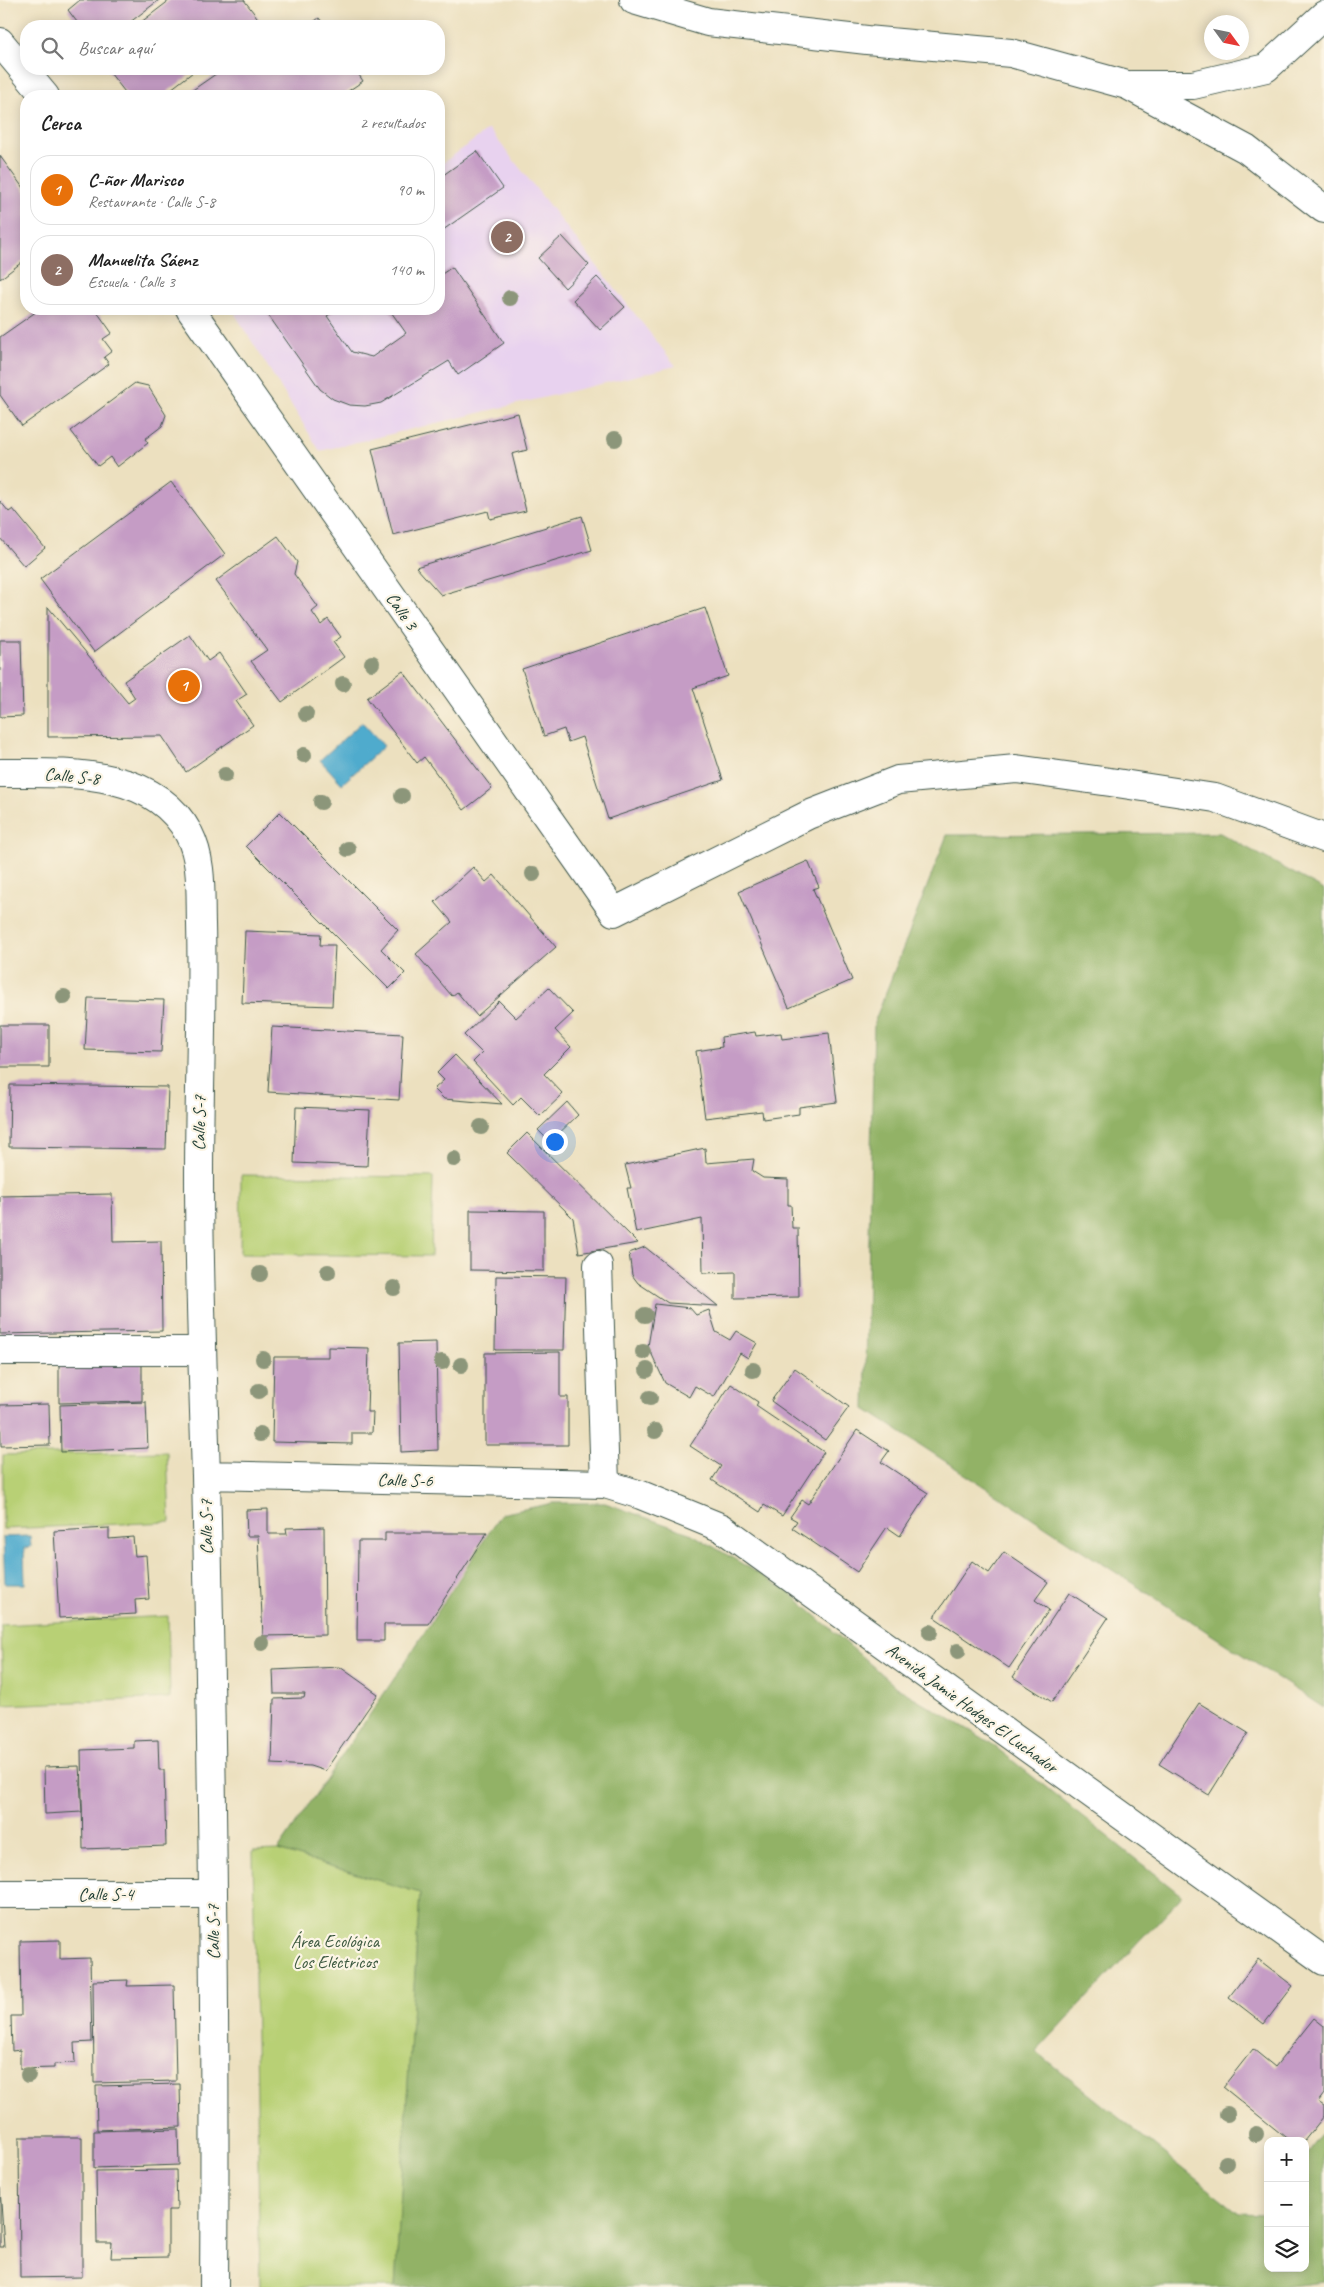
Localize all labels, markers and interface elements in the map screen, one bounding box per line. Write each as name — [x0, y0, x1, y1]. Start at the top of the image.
north arrow — [1204, 15, 1249, 60]
search box — [20, 20, 445, 75]
icon: search — [38, 34, 66, 62]
text: Buscar aquí — [78, 36, 152, 60]
text: Cerca — [40, 110, 81, 136]
text: 2 resultados — [360, 113, 425, 133]
text: C-ñor Marisco — [88, 168, 183, 192]
text: 1 — [53, 180, 61, 200]
text: 90 m — [397, 180, 424, 200]
text: Restaurante · Calle S-8 — [88, 192, 215, 212]
pin: 2 — [491, 218, 523, 256]
text: Manuelita Sáenz — [88, 248, 197, 272]
text: 2 — [53, 260, 61, 280]
text: 140 m — [390, 260, 424, 280]
text: Escuela · Calle 3 — [88, 272, 175, 292]
street label: Calle 3 — [381, 588, 424, 636]
pin: 1 — [168, 667, 200, 705]
street label: Calle S-8 — [43, 763, 102, 790]
street label: Calle S-7 — [188, 1094, 210, 1151]
your location — [542, 1129, 568, 1155]
street label: Calle S-6 — [377, 1469, 434, 1491]
street label: Calle S-7 — [195, 1498, 217, 1555]
street label: Avenida Jamie Hodges El Luchador — [882, 1638, 1063, 1779]
street label: Calle S-4 — [78, 1883, 136, 1905]
street label: Calle S-7 — [202, 1903, 224, 1960]
park label: Área Ecológica Los Eléctricos — [291, 1930, 381, 1973]
map controls — [1264, 2137, 1309, 2272]
button: + — [1264, 2137, 1309, 2182]
button: − — [1264, 2182, 1309, 2227]
button: layers — [1264, 2227, 1309, 2272]

